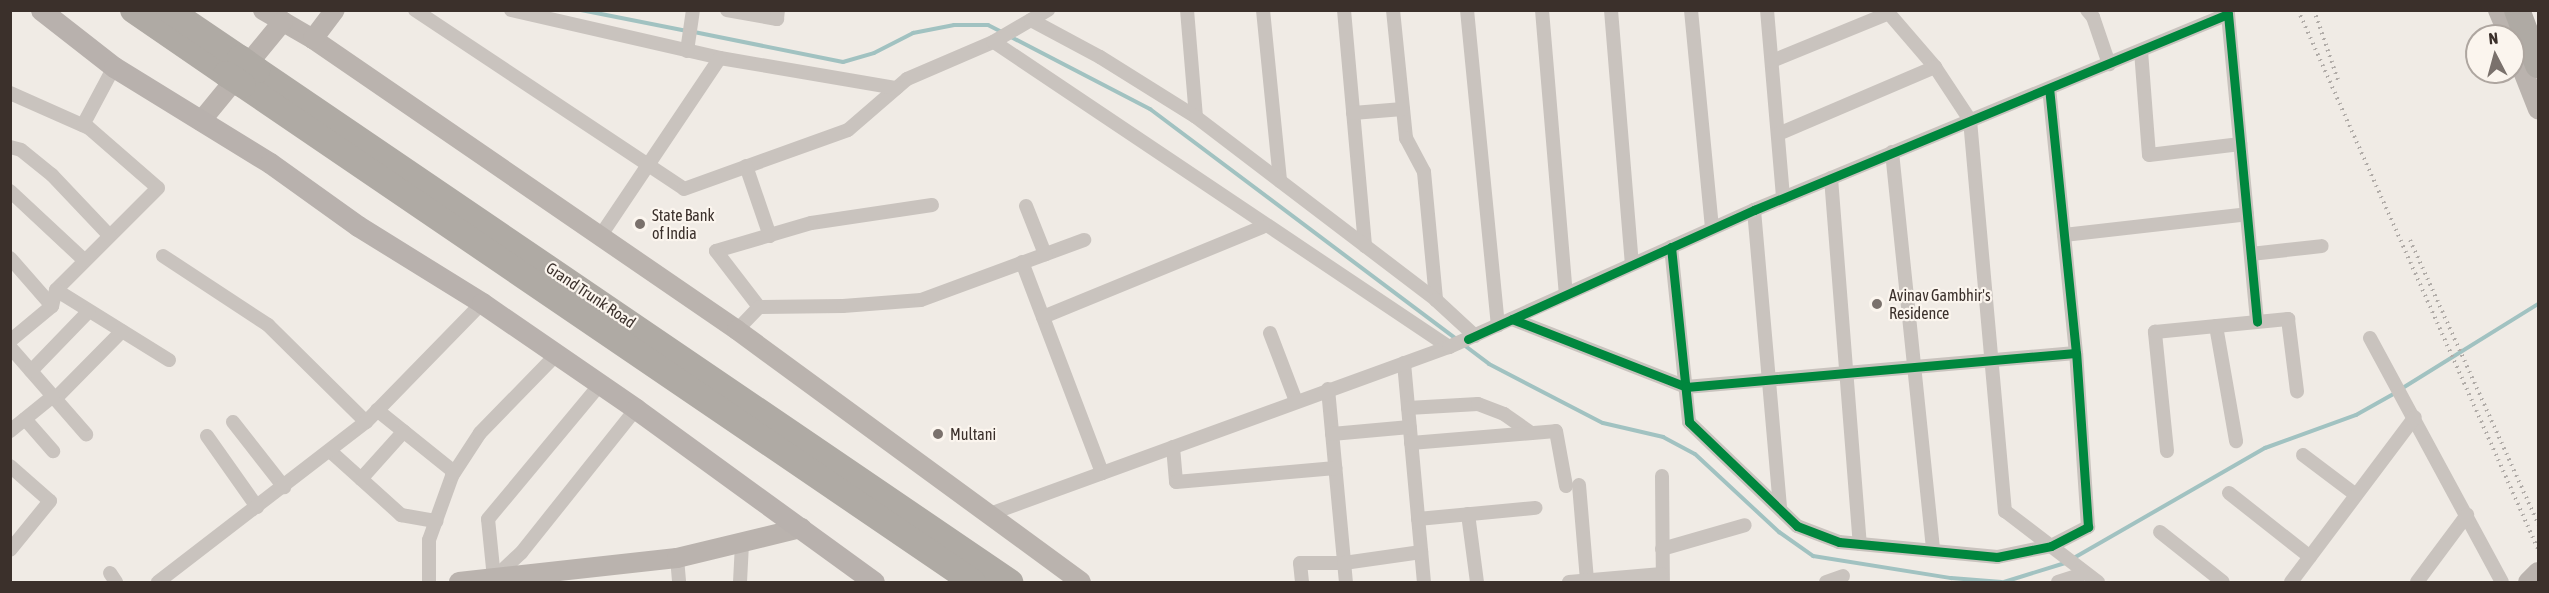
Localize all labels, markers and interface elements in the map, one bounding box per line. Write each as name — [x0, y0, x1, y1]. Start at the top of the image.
north arrow — [2465, 24, 2525, 84]
text: N — [2488, 29, 2499, 48]
place label: State Bank of India — [652, 205, 714, 243]
marker: State Bank of India — [633, 217, 647, 231]
street label: Grand Trunk Road — [543, 258, 639, 332]
place label: Avinav Gambhir's Residence — [1889, 285, 1991, 323]
marker: Avinav Gambhir's Residence — [1870, 297, 1884, 311]
place label: Multani — [950, 424, 996, 444]
marker: Multani — [931, 427, 945, 441]

